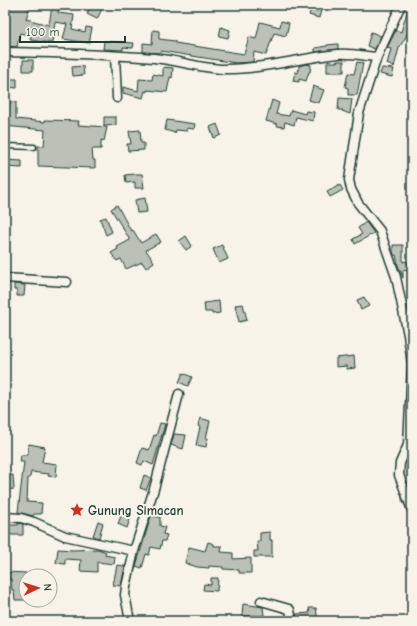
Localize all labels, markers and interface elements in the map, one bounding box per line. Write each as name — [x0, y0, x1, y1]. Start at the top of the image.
scale bar — [20, 18, 125, 44]
text: 100 m — [26, 25, 59, 39]
place icon: Gunung Simacan — [69, 502, 85, 518]
place label: Gunung Simacan — [88, 503, 184, 518]
north arrow — [18, 568, 58, 608]
text: N — [41, 583, 54, 591]

